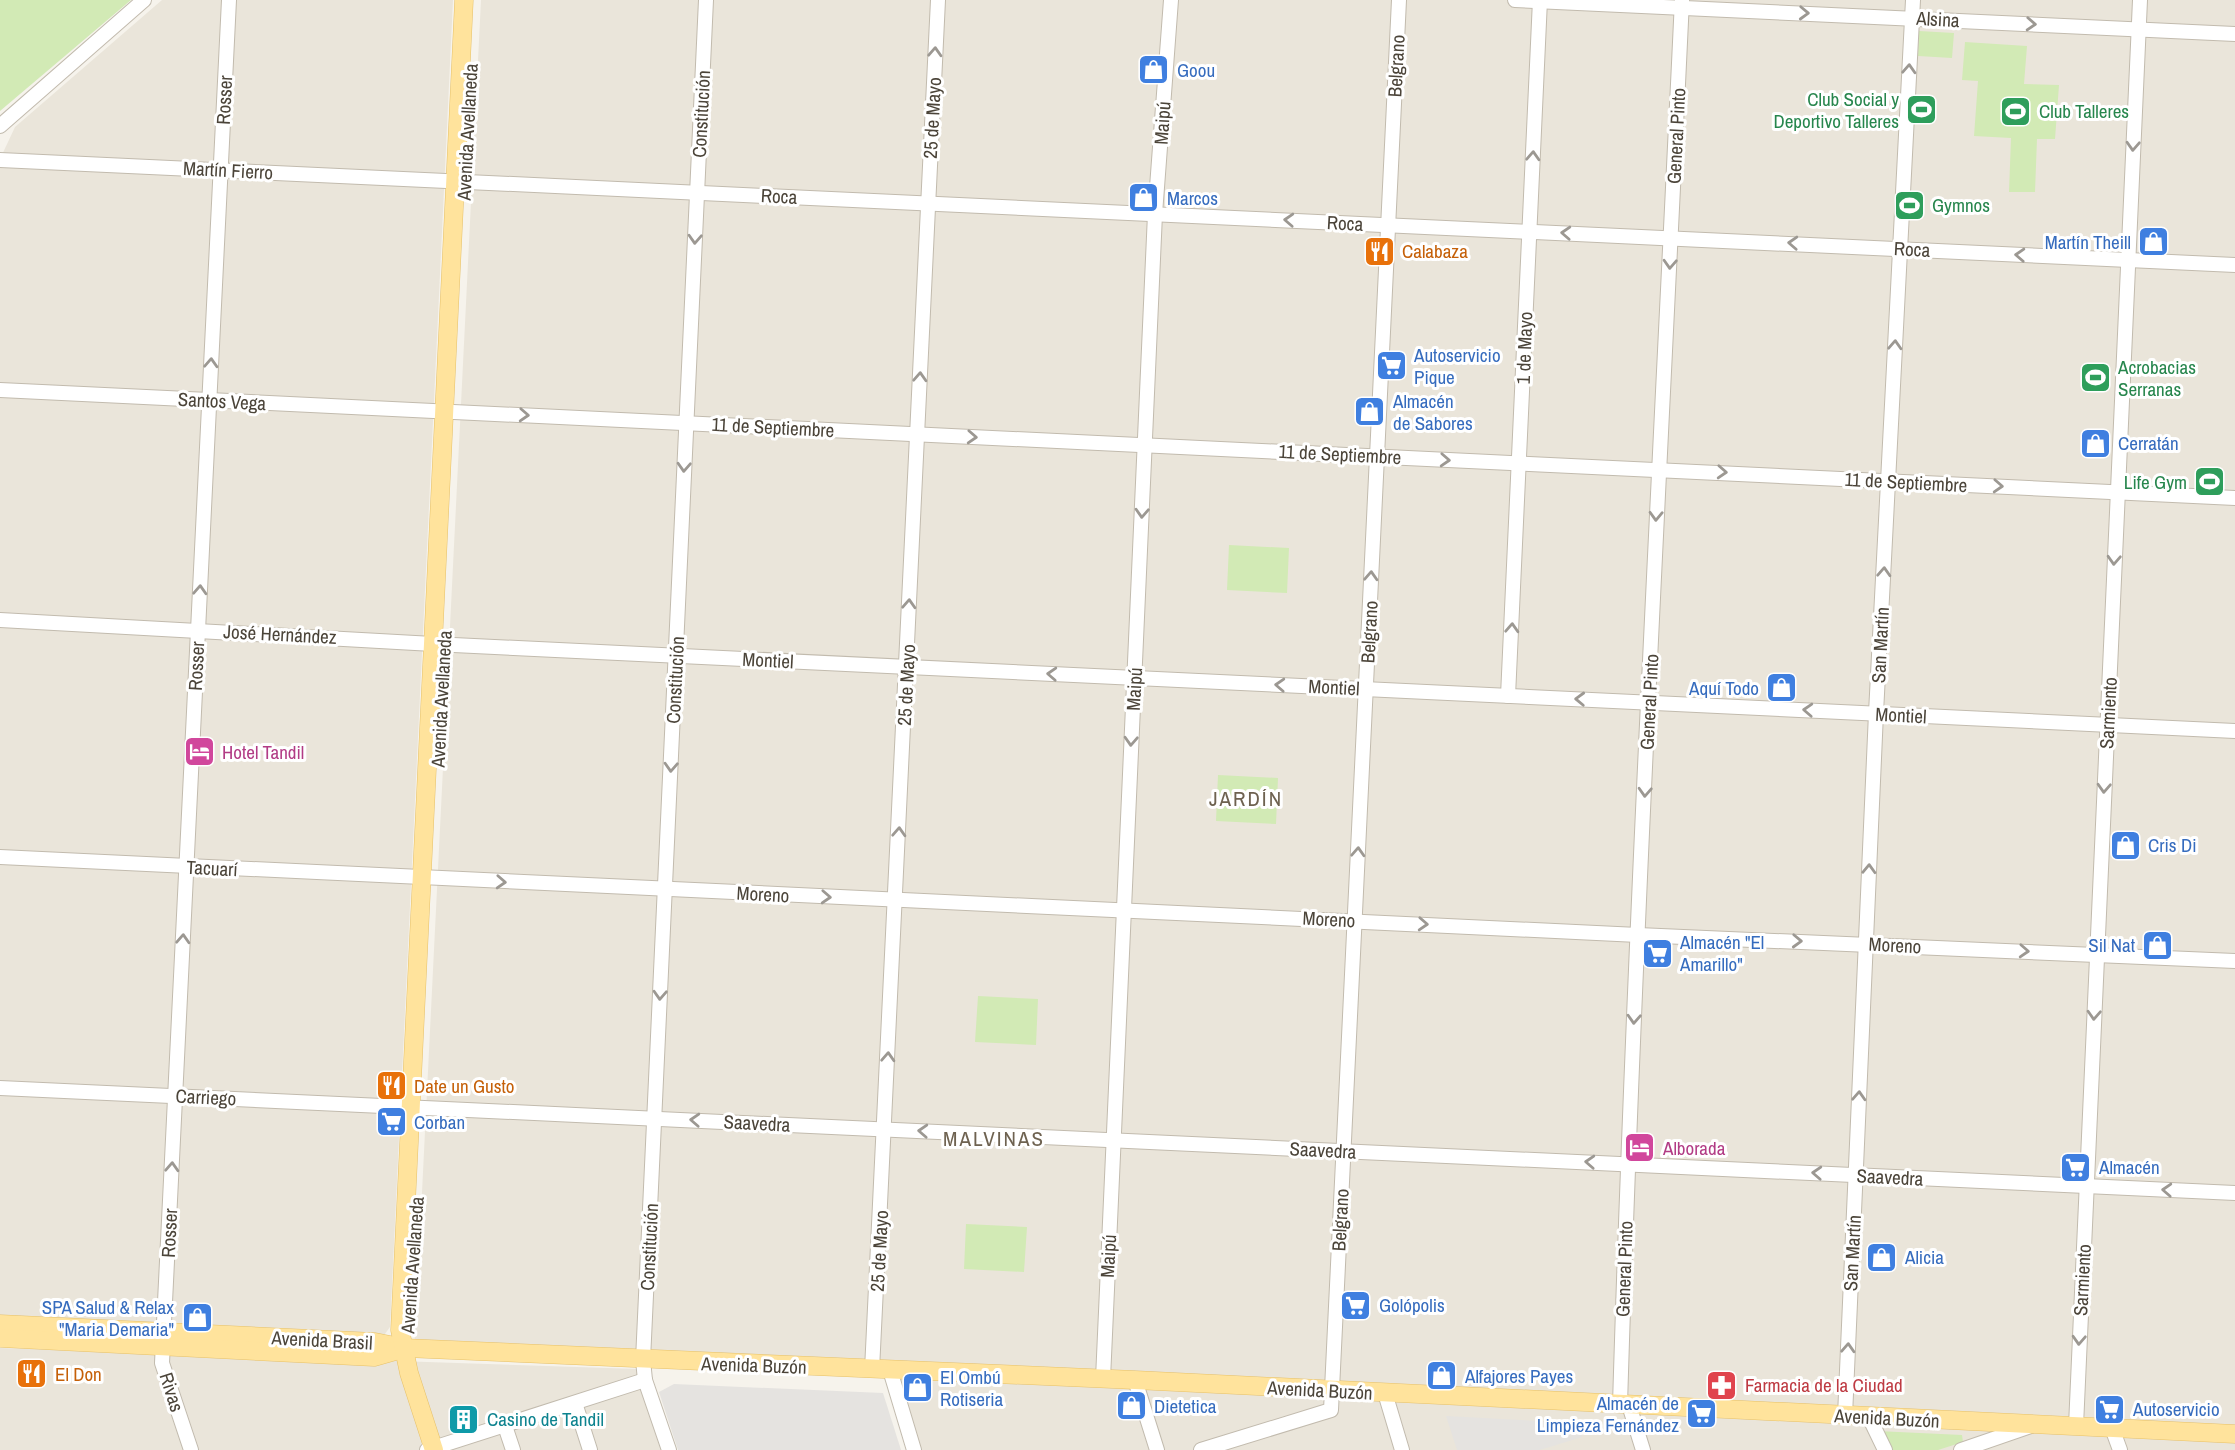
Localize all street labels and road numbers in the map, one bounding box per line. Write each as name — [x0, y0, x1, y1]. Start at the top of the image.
street label: Alsina — [1915, 5, 1961, 33]
street label: Belgrano — [1381, 34, 1411, 98]
street label: Avenida Avellaneda — [450, 62, 484, 202]
street label: Constitución — [686, 70, 716, 158]
street label: Rosser — [210, 74, 238, 125]
street label: 25 de Mayo — [917, 77, 947, 159]
street label: General Pinto — [1661, 87, 1691, 185]
street label: Maipú — [1148, 100, 1176, 146]
street label: Martín Fierro — [182, 155, 274, 185]
street label: Roca — [760, 182, 798, 210]
street label: Roca — [1326, 209, 1364, 237]
street label: Roca — [1893, 235, 1931, 263]
street label: 1 de Mayo — [1510, 311, 1538, 385]
street label: Santos Vega — [177, 386, 267, 416]
street label: 11 de Septiembre — [711, 411, 835, 443]
street label: 11 de Septiembre — [1278, 438, 1402, 470]
street label: 11 de Septiembre — [1844, 466, 1968, 498]
street label: Belgrano — [1354, 600, 1384, 664]
street label: San Martín — [1865, 606, 1895, 684]
street label: José Hernández — [223, 618, 338, 650]
street label: Avenida Avellaneda — [424, 629, 458, 769]
street label: Constitución — [660, 636, 690, 724]
street label: Rosser — [182, 640, 210, 691]
street label: 25 de Mayo — [891, 644, 921, 726]
street label: Montiel — [742, 646, 794, 674]
street label: General Pinto — [1634, 653, 1664, 751]
street label: Maipú — [1120, 667, 1148, 711]
street label: Montiel — [1308, 673, 1360, 701]
street label: Sarmiento — [2093, 676, 2123, 750]
street label: Montiel — [1875, 701, 1927, 729]
street label: Tacuarí — [186, 854, 239, 882]
street label: Moreno — [736, 880, 790, 908]
street label: Moreno — [1302, 905, 1356, 933]
street label: Moreno — [1868, 931, 1922, 959]
street label: Carriego — [175, 1082, 237, 1112]
street label: Saavedra — [723, 1108, 791, 1138]
street label: Saavedra — [1289, 1135, 1357, 1165]
street label: Saavedra — [1856, 1162, 1924, 1192]
street label: Belgrano — [1325, 1188, 1355, 1252]
street label: Avenida Avellaneda — [394, 1195, 430, 1335]
street label: Constitución — [634, 1203, 664, 1291]
street label: Rosser — [155, 1207, 183, 1258]
street label: 25 de Mayo — [864, 1210, 894, 1292]
street label: San Martín — [1837, 1214, 1867, 1292]
street label: General Pinto — [1609, 1221, 1639, 1317]
street label: Maipú — [1094, 1234, 1122, 1278]
street label: Sarmiento — [2067, 1243, 2097, 1317]
street label: Avenida Brasil — [270, 1324, 373, 1356]
street label: Avenida Buzón — [700, 1350, 807, 1380]
street label: Rivas — [153, 1369, 191, 1415]
street label: Avenida Buzón — [1266, 1374, 1373, 1406]
street label: Avenida Buzón — [1833, 1402, 1940, 1434]

